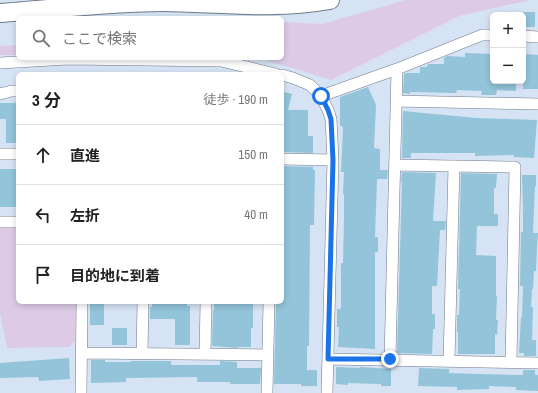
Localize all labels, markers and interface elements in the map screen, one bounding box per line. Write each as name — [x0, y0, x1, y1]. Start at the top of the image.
map controls — [490, 12, 526, 84]
button: + — [490, 12, 526, 48]
search box — [16, 16, 284, 60]
icon: search — [30, 27, 52, 49]
text: ここで検索 — [62, 28, 137, 49]
button: − — [490, 48, 526, 84]
route start — [312, 87, 330, 105]
text: 3 分 — [32, 88, 61, 111]
text: 徒歩 · 190 m — [203, 91, 268, 108]
icon: ahead — [32, 144, 54, 166]
text: 直進 — [70, 145, 100, 166]
text: 150 m — [238, 146, 268, 163]
icon: left — [32, 204, 54, 226]
text: 左折 — [70, 205, 100, 226]
text: 40 m — [244, 206, 268, 223]
icon: arrive — [32, 264, 54, 286]
text: 目的地に到着 — [70, 265, 160, 286]
route end — [381, 350, 399, 368]

